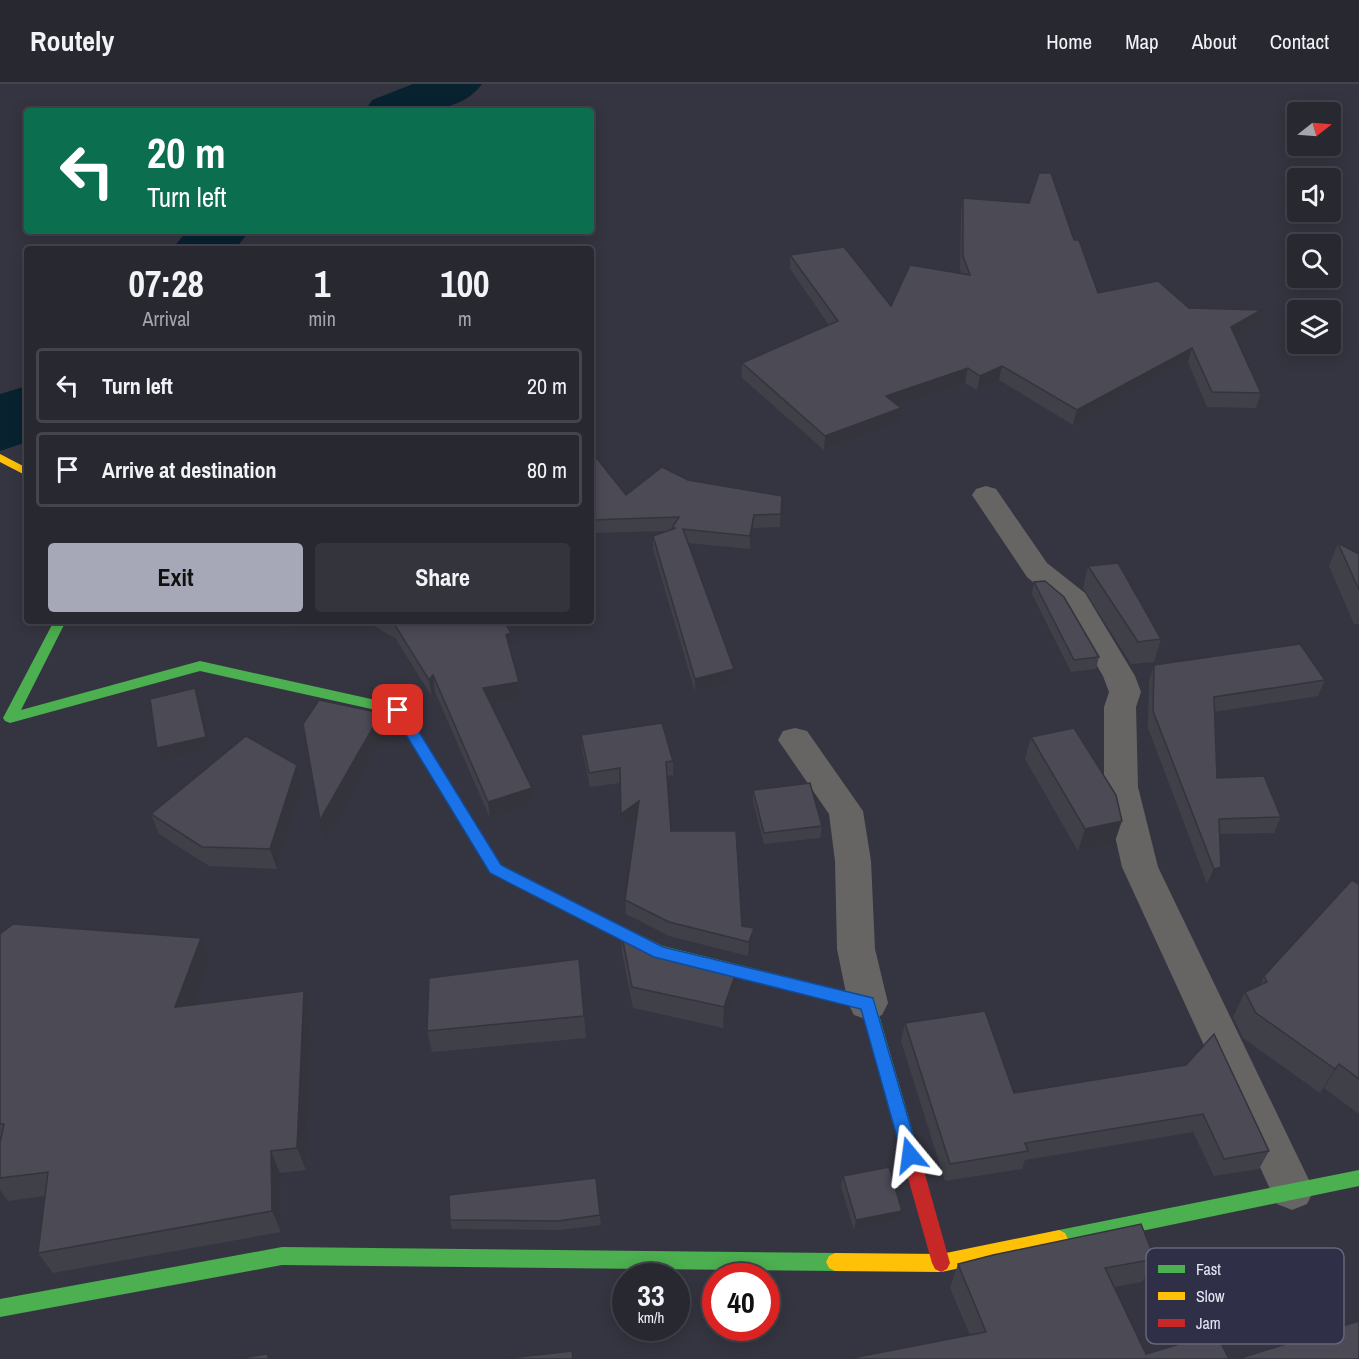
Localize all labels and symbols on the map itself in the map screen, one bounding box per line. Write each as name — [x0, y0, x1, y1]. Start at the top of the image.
north arrow — [1287, 102, 1341, 156]
pin — [372, 684, 423, 735]
position arrow — [878, 1123, 942, 1187]
legend — [1146, 1248, 1344, 1344]
text: Fast — [1196, 1258, 1221, 1280]
speed limit sign: 40 — [702, 1263, 780, 1341]
text: Slow — [1196, 1285, 1225, 1307]
text: Jam — [1196, 1312, 1221, 1334]

